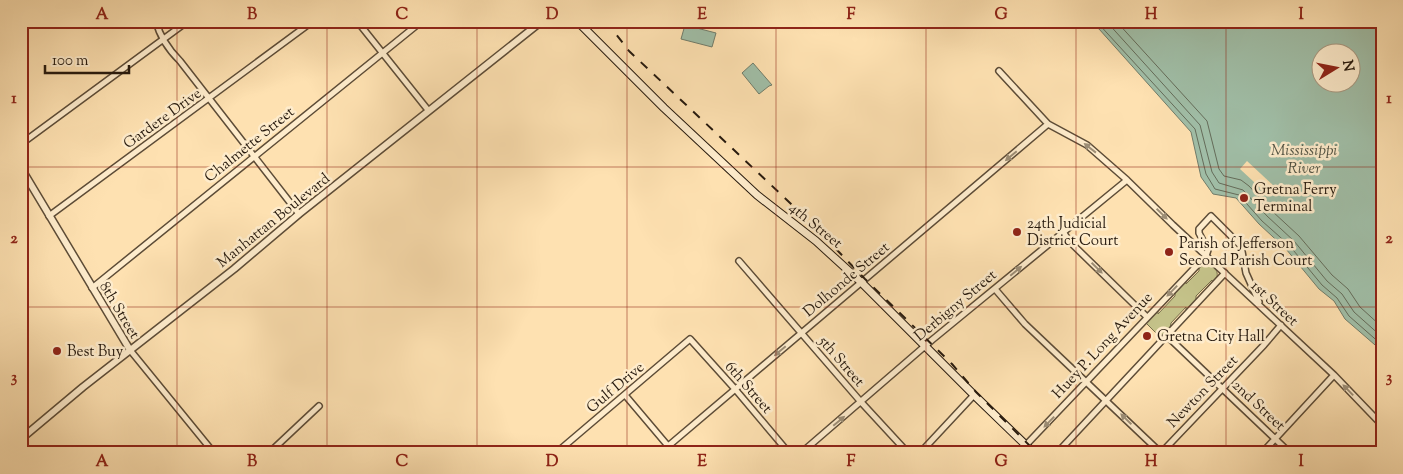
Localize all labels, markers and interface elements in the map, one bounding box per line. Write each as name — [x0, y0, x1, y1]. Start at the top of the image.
text: A — [96, 4, 109, 27]
text: B — [247, 4, 257, 27]
text: C — [396, 4, 409, 27]
text: D — [546, 4, 559, 27]
text: E — [697, 4, 707, 27]
text: F — [847, 4, 856, 27]
text: G — [994, 4, 1008, 27]
text: H — [1145, 4, 1158, 27]
text: I — [1298, 4, 1304, 27]
scale bar — [45, 42, 129, 74]
north arrow — [1310, 42, 1360, 92]
text: 100 m — [52, 51, 89, 72]
text: N — [1336, 59, 1358, 73]
street label: Gardere Drive — [120, 84, 206, 155]
text: 1 — [11, 88, 17, 111]
text: 1 — [1386, 88, 1392, 111]
street label: Chalmette Street — [200, 102, 299, 188]
water label: Mississippi River — [1271, 140, 1337, 181]
one-way arrow — [1083, 143, 1097, 153]
one-way arrow — [1005, 150, 1018, 161]
street label: Manhattan Boulevard — [213, 169, 335, 273]
place label: Gretna Ferry Terminal — [1254, 180, 1337, 218]
marker: Gretna Ferry Terminal — [1238, 192, 1250, 204]
street label: 4th Street — [784, 198, 846, 254]
one-way arrow — [1156, 208, 1168, 220]
place label: 24th Judicial District Court — [1027, 214, 1118, 252]
marker: 24th Judicial District Court — [1011, 226, 1023, 238]
text: 2 — [10, 228, 18, 251]
text: 2 — [1385, 228, 1393, 251]
place label: Parish of Jefferson Second Parish Court — [1179, 234, 1312, 272]
street label: Dolhonde Street — [799, 238, 895, 323]
marker: Parish of Jefferson Second Parish Court — [1163, 246, 1175, 258]
one-way arrow — [1090, 262, 1102, 274]
street label: Derbigny Street — [910, 265, 1002, 347]
one-way arrow — [1010, 266, 1022, 277]
street label: 1st Street — [1246, 277, 1302, 332]
street label: 8th Street — [93, 278, 144, 343]
one-way arrow — [1166, 284, 1178, 296]
street label: Huey P. Long Avenue — [1048, 288, 1158, 404]
place label: Gretna City Hall — [1157, 327, 1265, 348]
marker: Gretna City Hall — [1141, 330, 1153, 342]
street label: 5th Street — [812, 331, 869, 392]
place label: Best Buy — [67, 342, 124, 363]
marker: Best Buy — [51, 345, 63, 357]
one-way arrow — [774, 345, 786, 356]
street label: Newton Street — [1163, 351, 1243, 433]
street label: 6th Street — [719, 357, 777, 419]
street label: Gulf Drive — [583, 358, 649, 419]
text: 3 — [11, 367, 18, 390]
text: 3 — [1386, 367, 1393, 390]
street label: 2nd Street — [1227, 376, 1289, 436]
one-way arrow — [1342, 384, 1354, 396]
one-way arrow — [1120, 413, 1132, 425]
one-way arrow — [1043, 415, 1055, 427]
one-way arrow — [832, 416, 845, 427]
text: A — [96, 451, 109, 474]
text: B — [247, 451, 257, 474]
text: C — [396, 451, 409, 474]
text: D — [546, 451, 559, 474]
text: E — [697, 451, 707, 474]
text: F — [847, 451, 856, 474]
text: G — [994, 451, 1008, 474]
text: H — [1145, 451, 1158, 474]
text: I — [1298, 451, 1304, 474]

